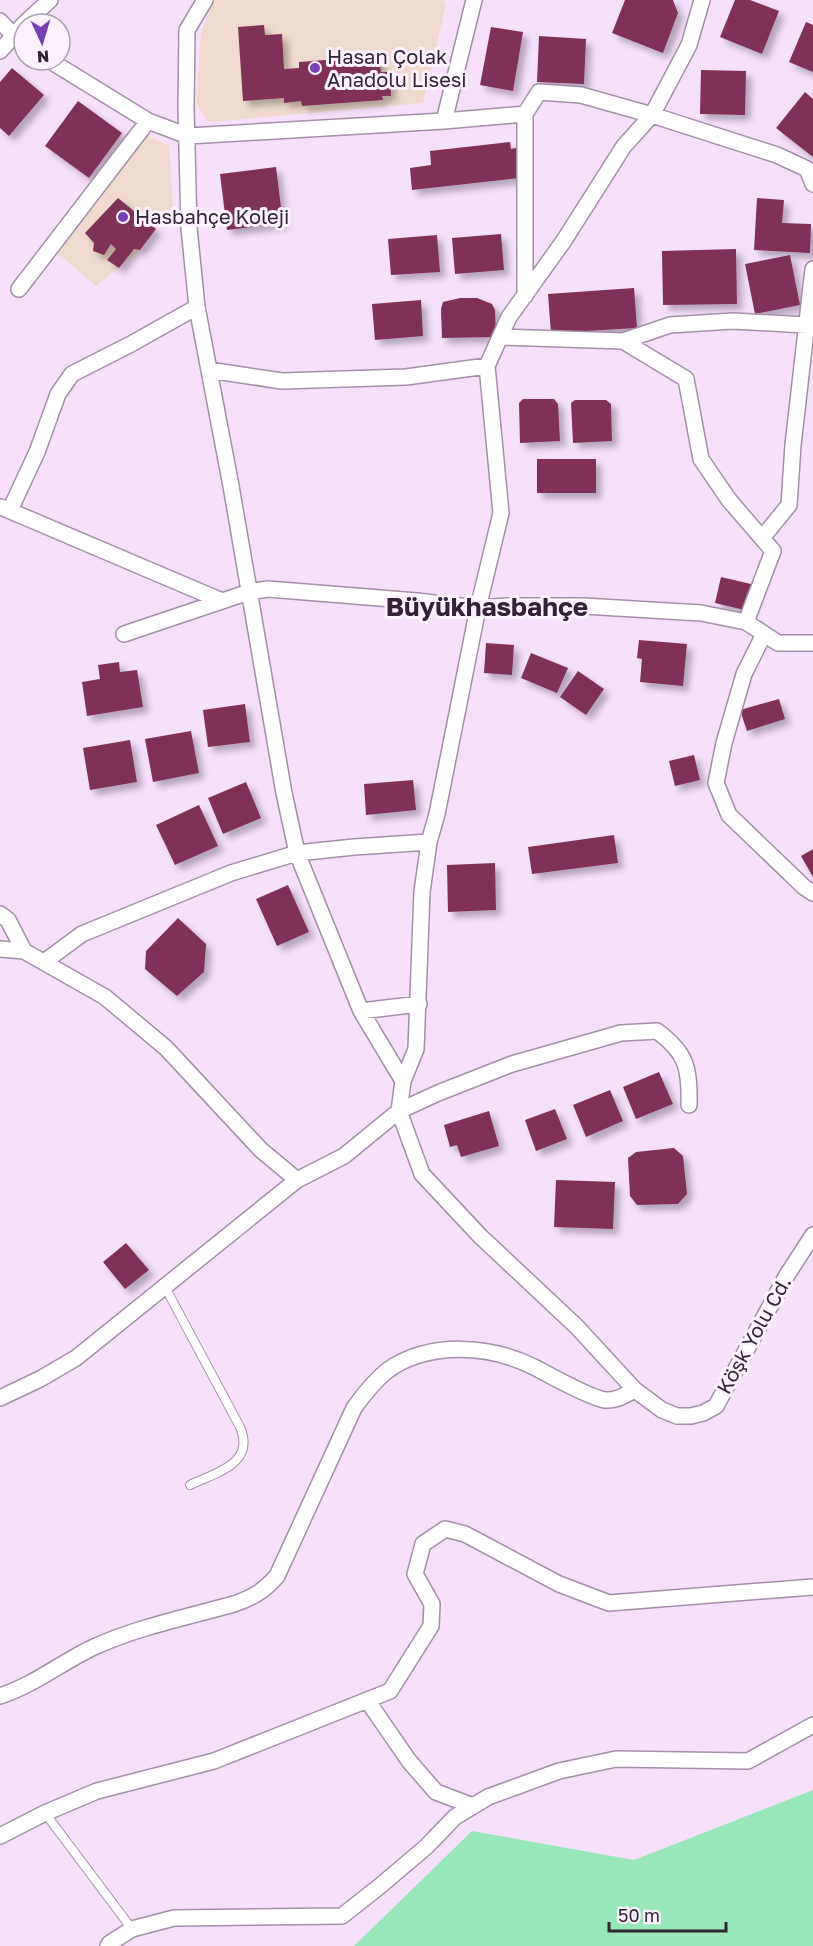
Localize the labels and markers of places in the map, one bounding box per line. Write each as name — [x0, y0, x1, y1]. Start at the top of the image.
place label: Hasan Çolak Anadolu Lisesi — [327, 44, 467, 91]
marker: Hasan Çolak Anadolu Lisesi — [308, 61, 322, 75]
place label: Hasbahçe Koleji — [135, 204, 289, 228]
marker: Hasbahçe Koleji — [116, 210, 130, 224]

